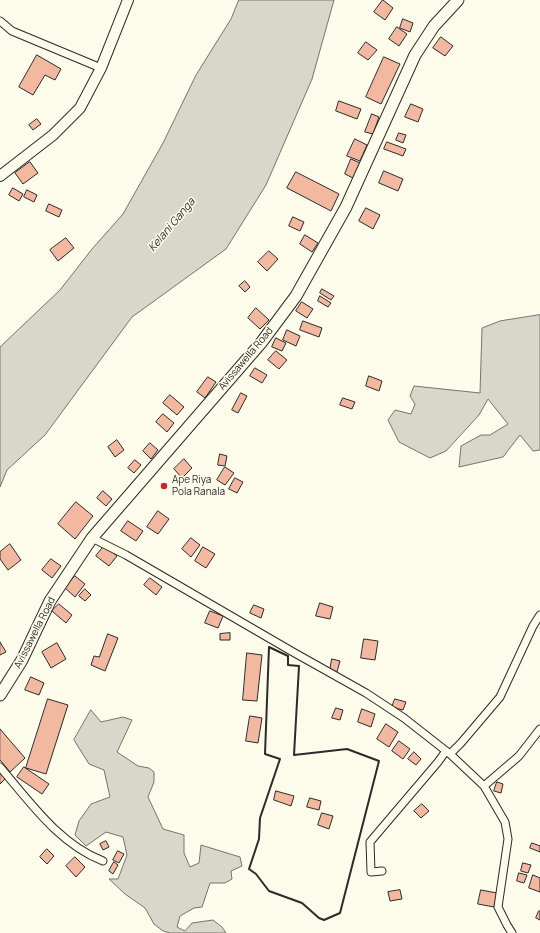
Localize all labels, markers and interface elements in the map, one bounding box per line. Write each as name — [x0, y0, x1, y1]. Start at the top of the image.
water label: Kelani Ganga — [146, 196, 198, 254]
street label: Avissawella Road — [216, 325, 276, 393]
place label: Ape Riya Pola Ranala — [172, 474, 225, 498]
marker: Ape Riya Pola Ranala — [159, 481, 169, 491]
street label: Avissawella Road — [12, 595, 58, 671]

